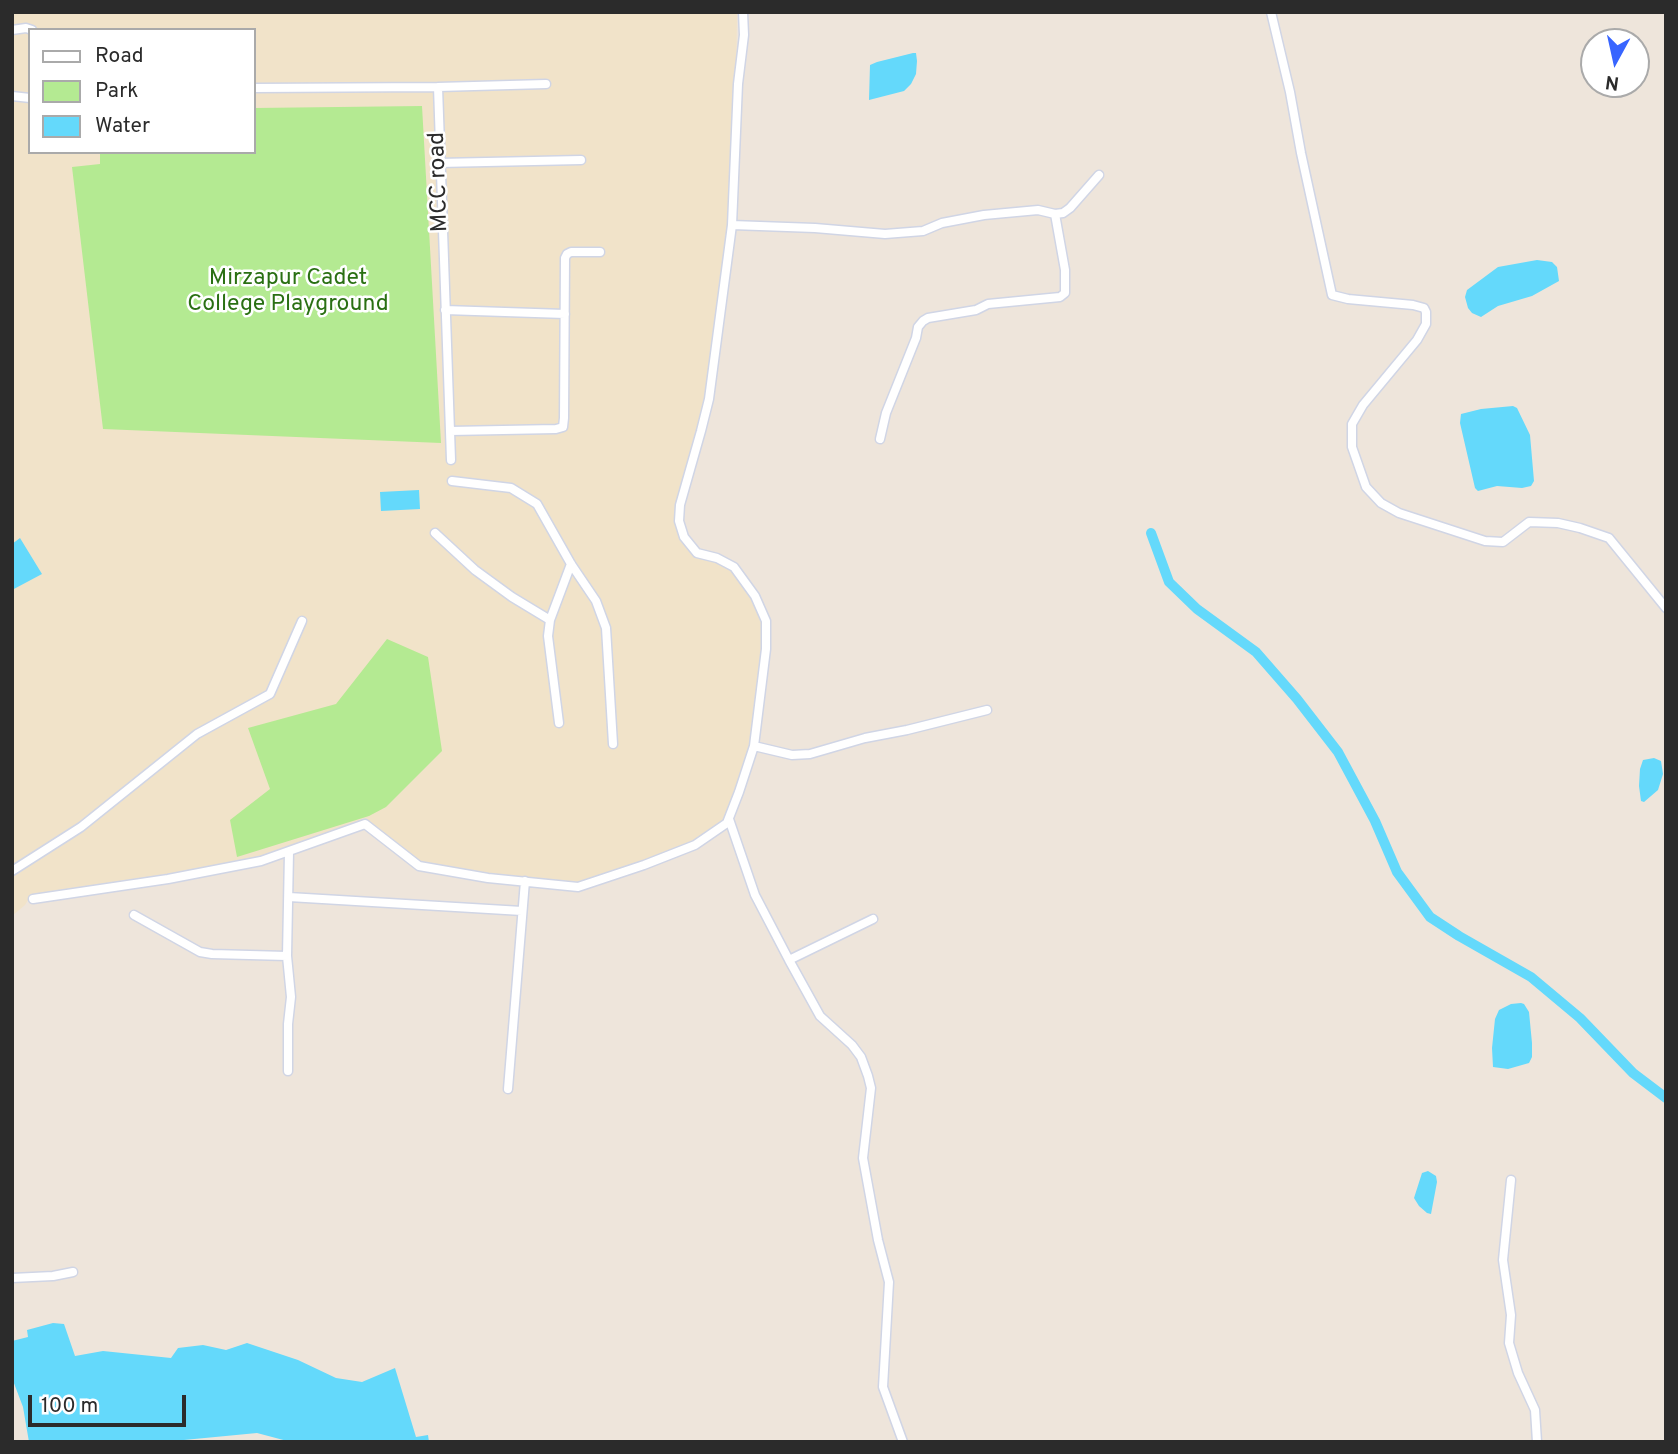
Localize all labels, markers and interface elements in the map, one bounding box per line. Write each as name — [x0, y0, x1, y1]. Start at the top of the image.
legend — [28, 28, 256, 154]
north arrow — [1580, 28, 1650, 98]
text: Road — [95, 43, 144, 70]
text: N — [1604, 69, 1621, 95]
text: Park — [95, 78, 138, 105]
text: Water — [95, 113, 150, 140]
street label: MCC road — [424, 131, 456, 233]
park label: Mirzapur Cadet College Playground — [187, 265, 389, 319]
scale bar — [32, 1380, 189, 1424]
text: 100 m — [41, 1393, 98, 1420]

